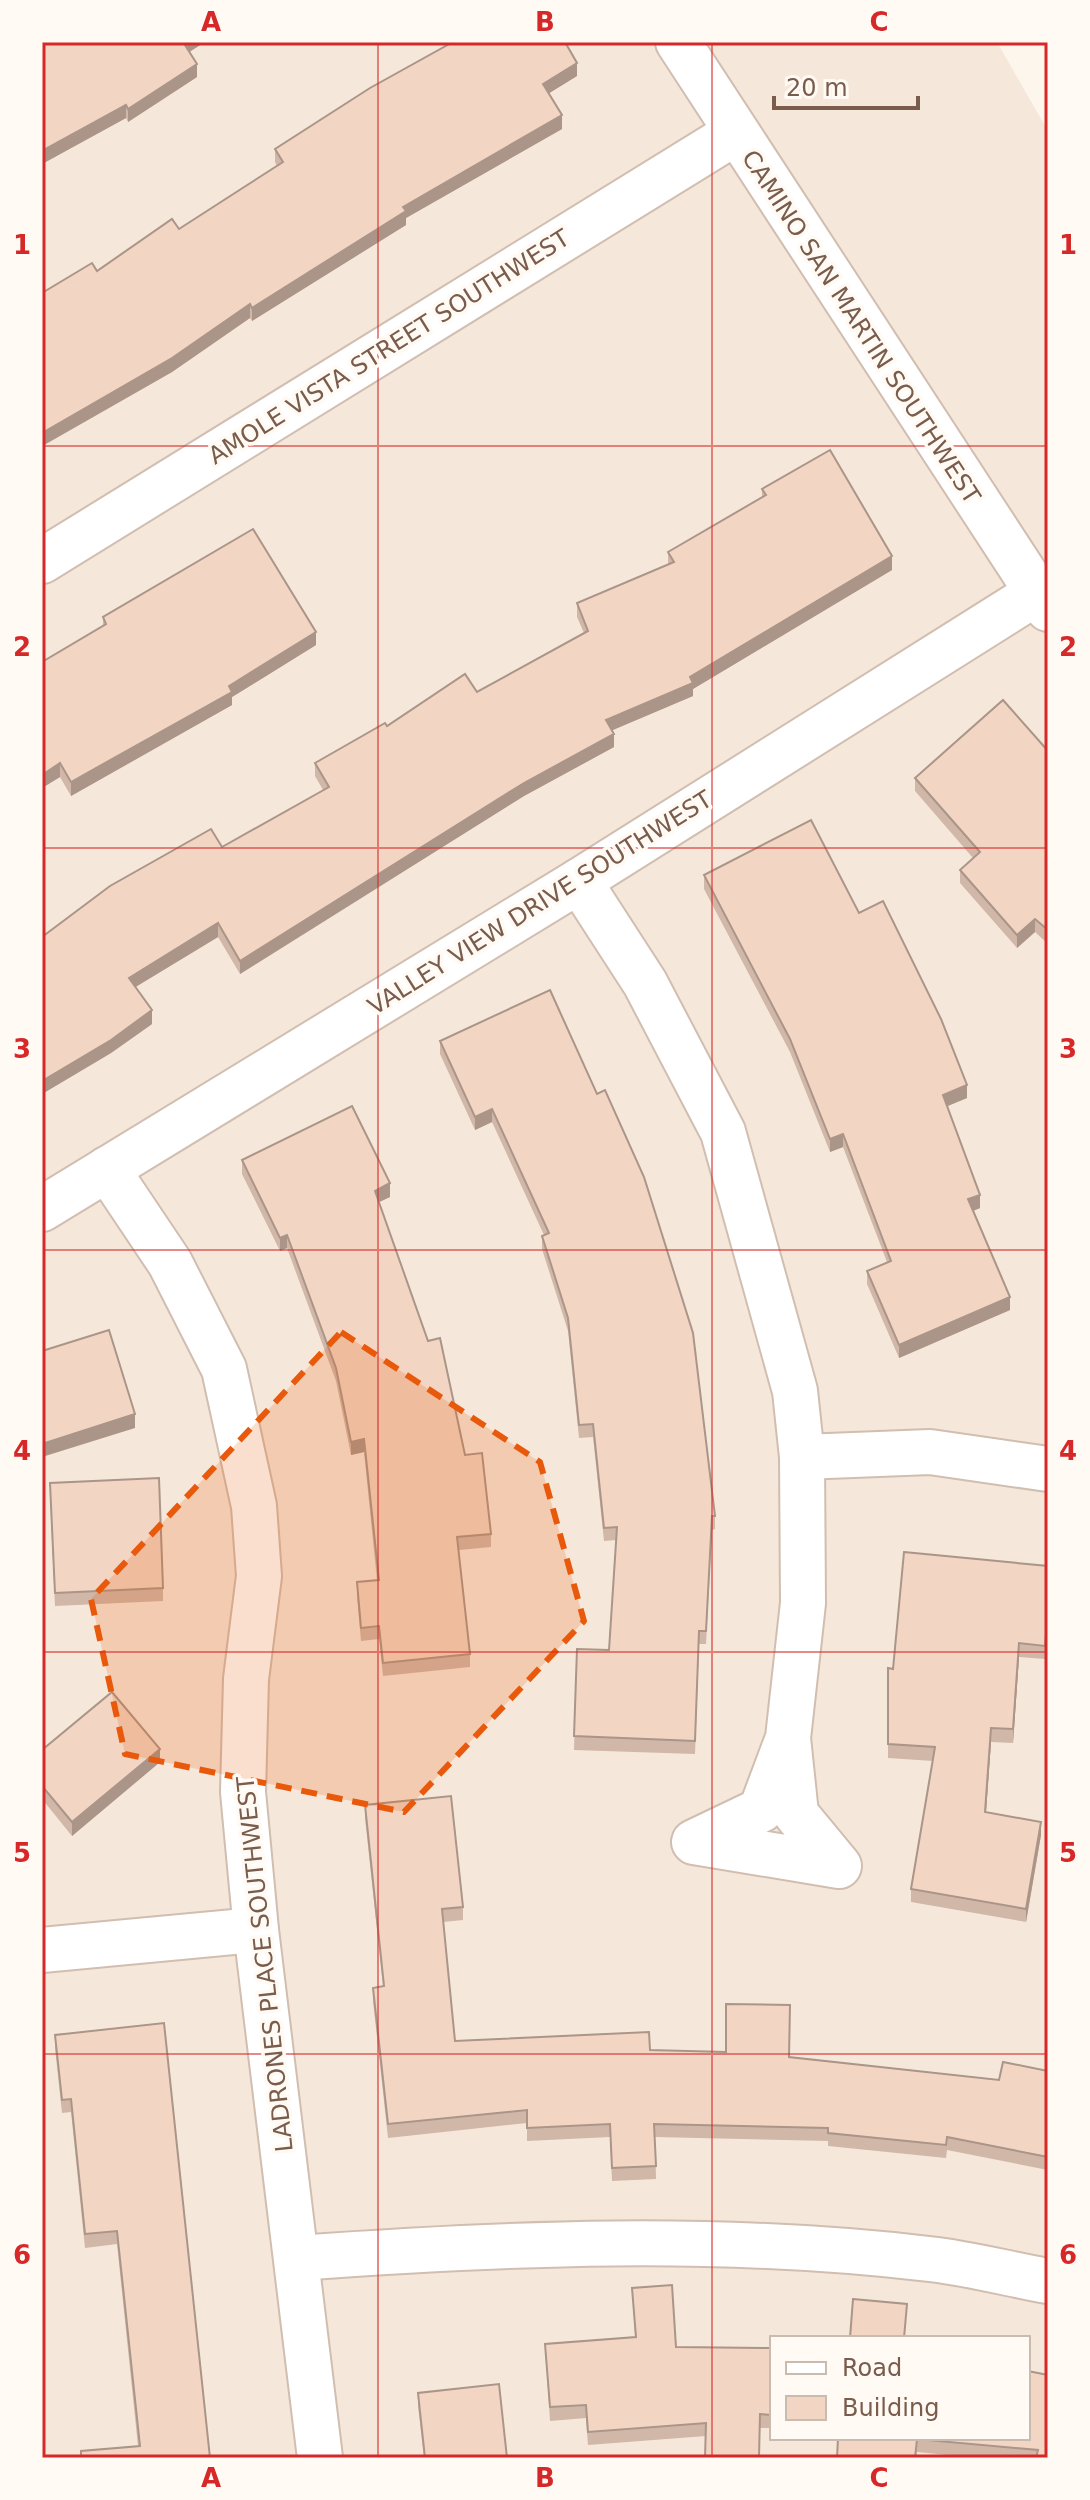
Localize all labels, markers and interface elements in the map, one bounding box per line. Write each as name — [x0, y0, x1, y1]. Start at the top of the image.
text: A — [201, 7, 221, 37]
text: B — [535, 7, 555, 37]
text: C — [869, 7, 889, 37]
scale bar — [774, 60, 918, 110]
text: 20 m — [786, 74, 848, 102]
street label: CAMINO SAN MARTIN SOUTHWEST — [736, 145, 986, 509]
street label: AMOLE VISTA STREET SOUTHWEST — [203, 224, 575, 470]
text: 1 — [13, 230, 31, 260]
text: 1 — [1059, 230, 1077, 260]
text: 2 — [13, 632, 31, 662]
text: 2 — [1059, 632, 1077, 662]
street label: VALLEY VIEW DRIVE SOUTHWEST — [363, 785, 717, 1021]
text: 3 — [13, 1034, 31, 1064]
text: 3 — [1059, 1034, 1077, 1064]
text: 4 — [13, 1436, 31, 1466]
text: 4 — [1059, 1436, 1077, 1466]
street label: LADRONES PLACE SOUTHWEST — [231, 1774, 299, 2153]
text: 5 — [13, 1838, 31, 1868]
text: 5 — [1059, 1838, 1077, 1868]
text: 6 — [13, 2240, 31, 2270]
text: 6 — [1059, 2240, 1077, 2270]
legend — [770, 2336, 1030, 2440]
text: Road — [842, 2354, 902, 2382]
text: Building — [842, 2394, 939, 2422]
text: A — [201, 2463, 221, 2493]
text: B — [535, 2463, 555, 2493]
text: C — [869, 2463, 889, 2493]

